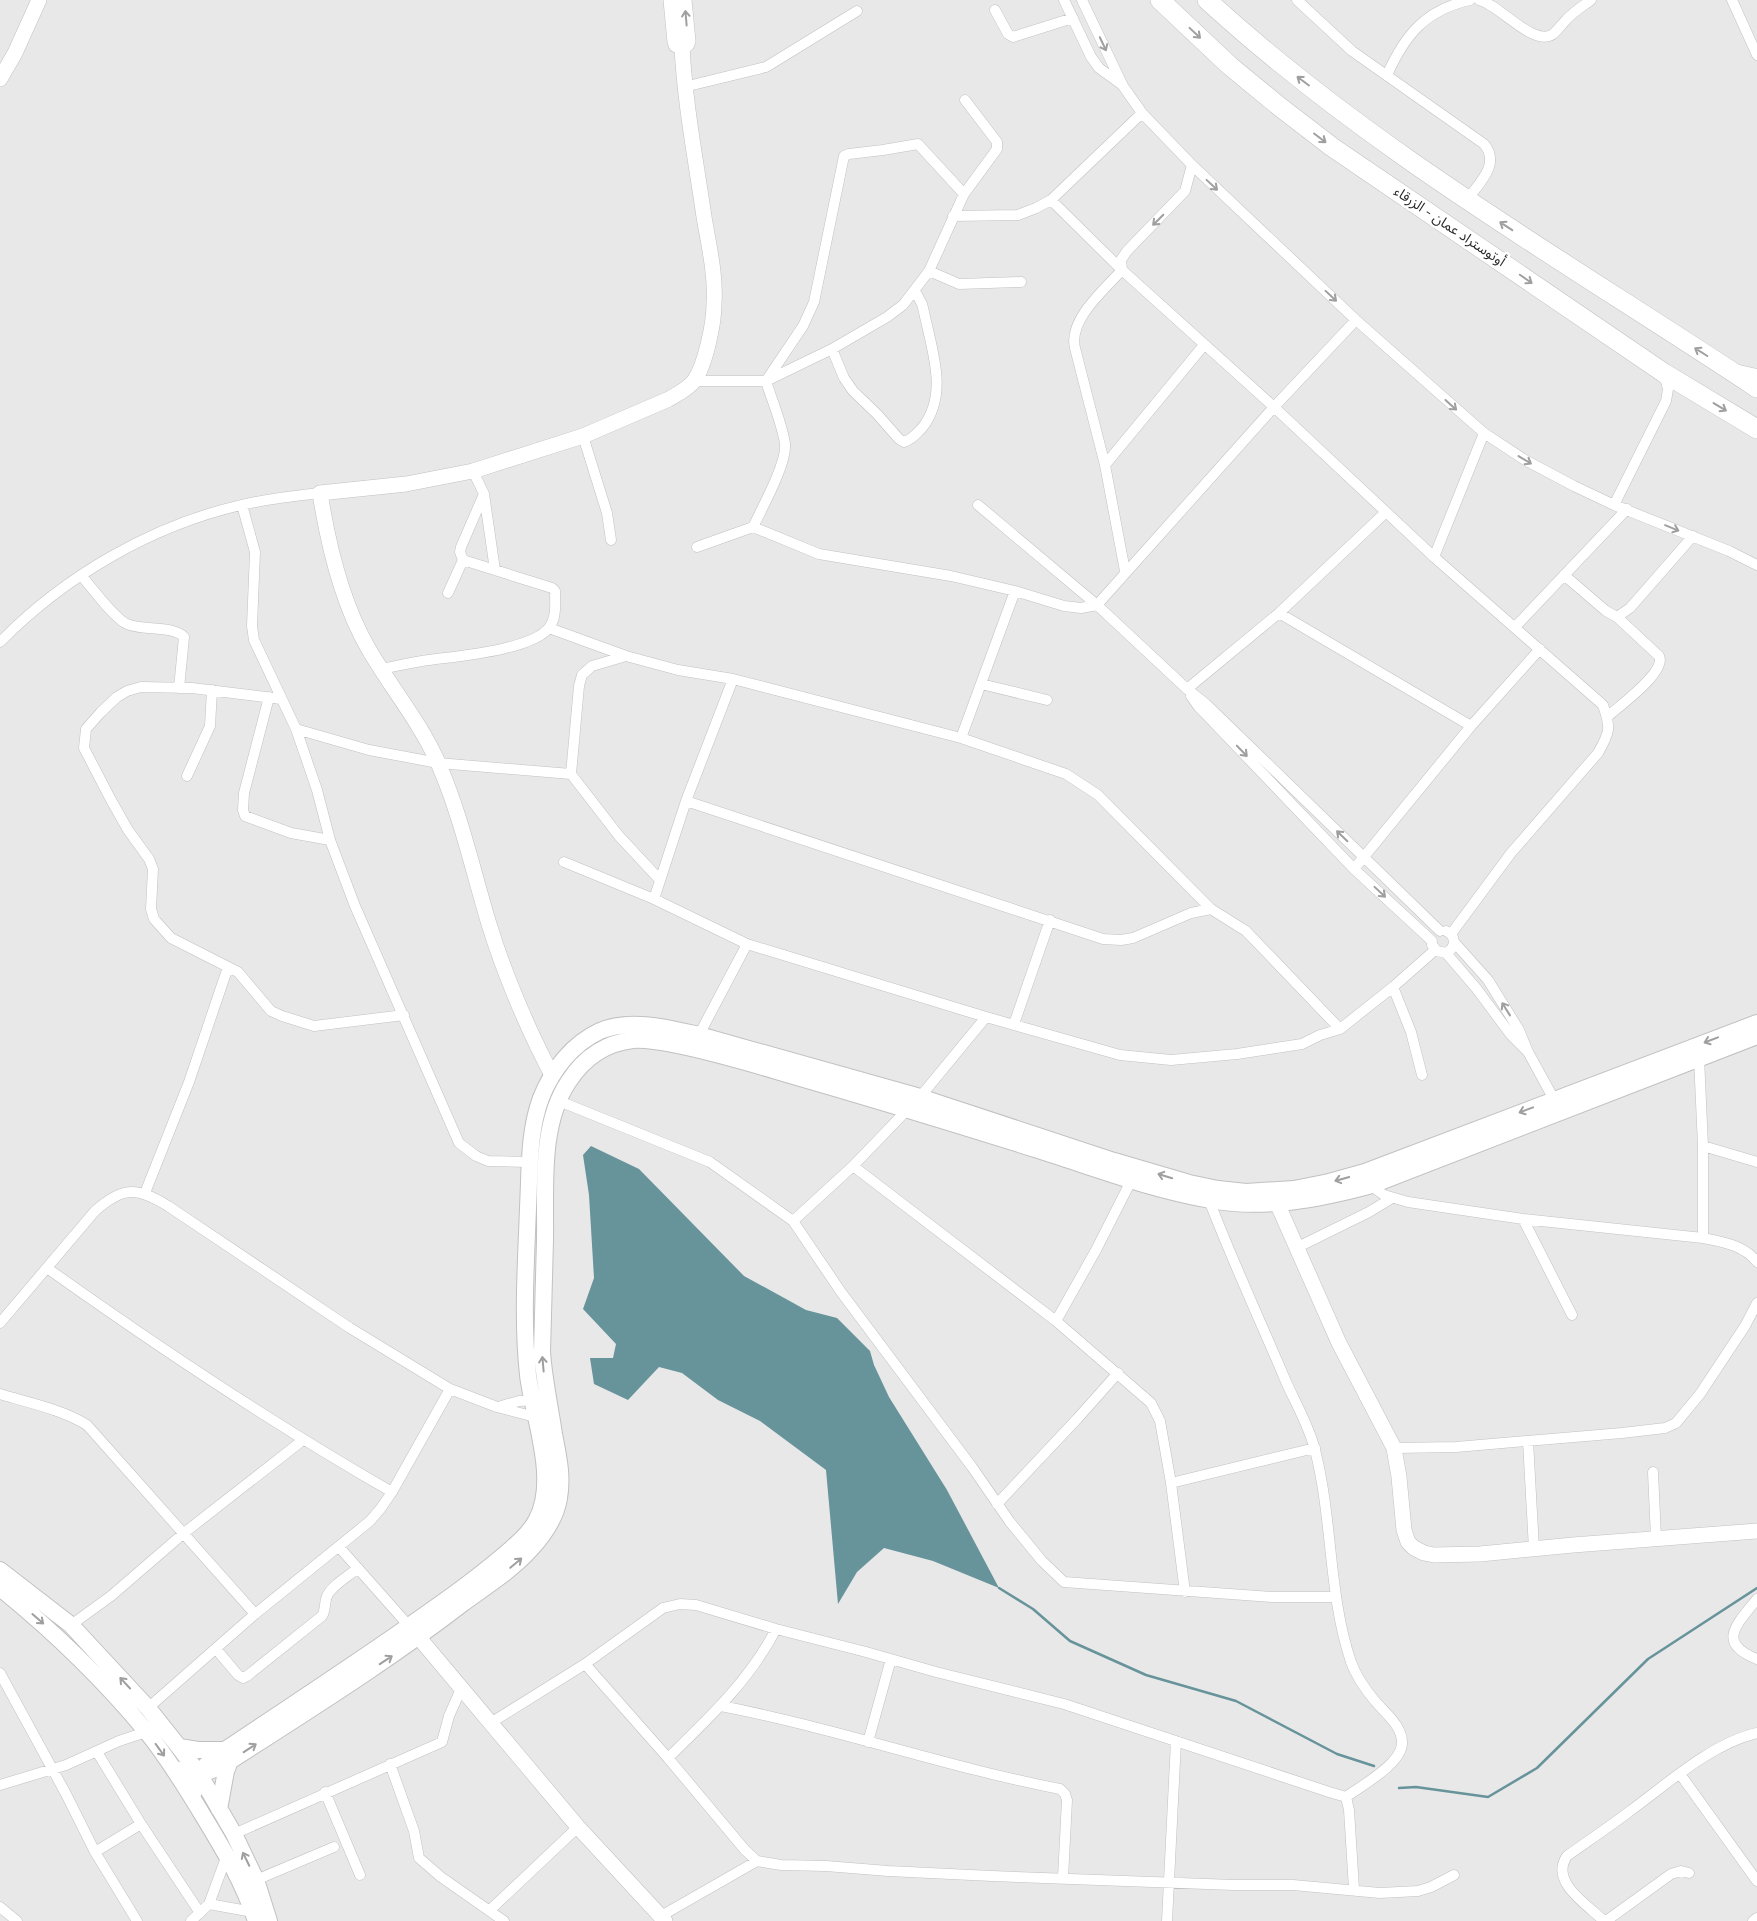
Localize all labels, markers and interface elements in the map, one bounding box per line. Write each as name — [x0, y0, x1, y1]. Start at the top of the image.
one-way arrow — [681, 11, 690, 27]
one-way arrow — [1189, 27, 1202, 39]
one-way arrow — [1099, 36, 1108, 51]
one-way arrow — [1297, 75, 1310, 86]
one-way arrow — [1313, 132, 1326, 143]
one-way arrow — [1206, 179, 1219, 191]
street label: أوتوستراد عمان - الزرقاء — [1391, 182, 1510, 270]
one-way arrow — [1152, 213, 1164, 226]
one-way arrow — [1500, 221, 1514, 231]
one-way arrow — [1519, 274, 1533, 284]
one-way arrow — [1324, 290, 1337, 302]
one-way arrow — [1695, 347, 1709, 357]
one-way arrow — [1445, 399, 1458, 410]
one-way arrow — [1713, 402, 1727, 412]
one-way arrow — [1517, 455, 1531, 465]
one-way arrow — [1664, 523, 1679, 533]
one-way arrow — [1235, 745, 1247, 757]
one-way arrow — [1336, 830, 1348, 842]
one-way arrow — [1373, 887, 1386, 898]
one-way arrow — [1501, 1002, 1511, 1016]
one-way arrow — [1704, 1036, 1720, 1045]
one-way arrow — [1519, 1106, 1534, 1115]
one-way arrow — [1157, 1170, 1173, 1180]
one-way arrow — [1334, 1174, 1350, 1184]
one-way arrow — [538, 1356, 548, 1372]
one-way arrow — [510, 1557, 523, 1568]
one-way arrow — [31, 1613, 44, 1624]
one-way arrow — [379, 1655, 393, 1665]
one-way arrow — [119, 1676, 131, 1689]
one-way arrow — [155, 1743, 165, 1757]
one-way arrow — [243, 1743, 257, 1754]
one-way arrow — [241, 1852, 250, 1867]

